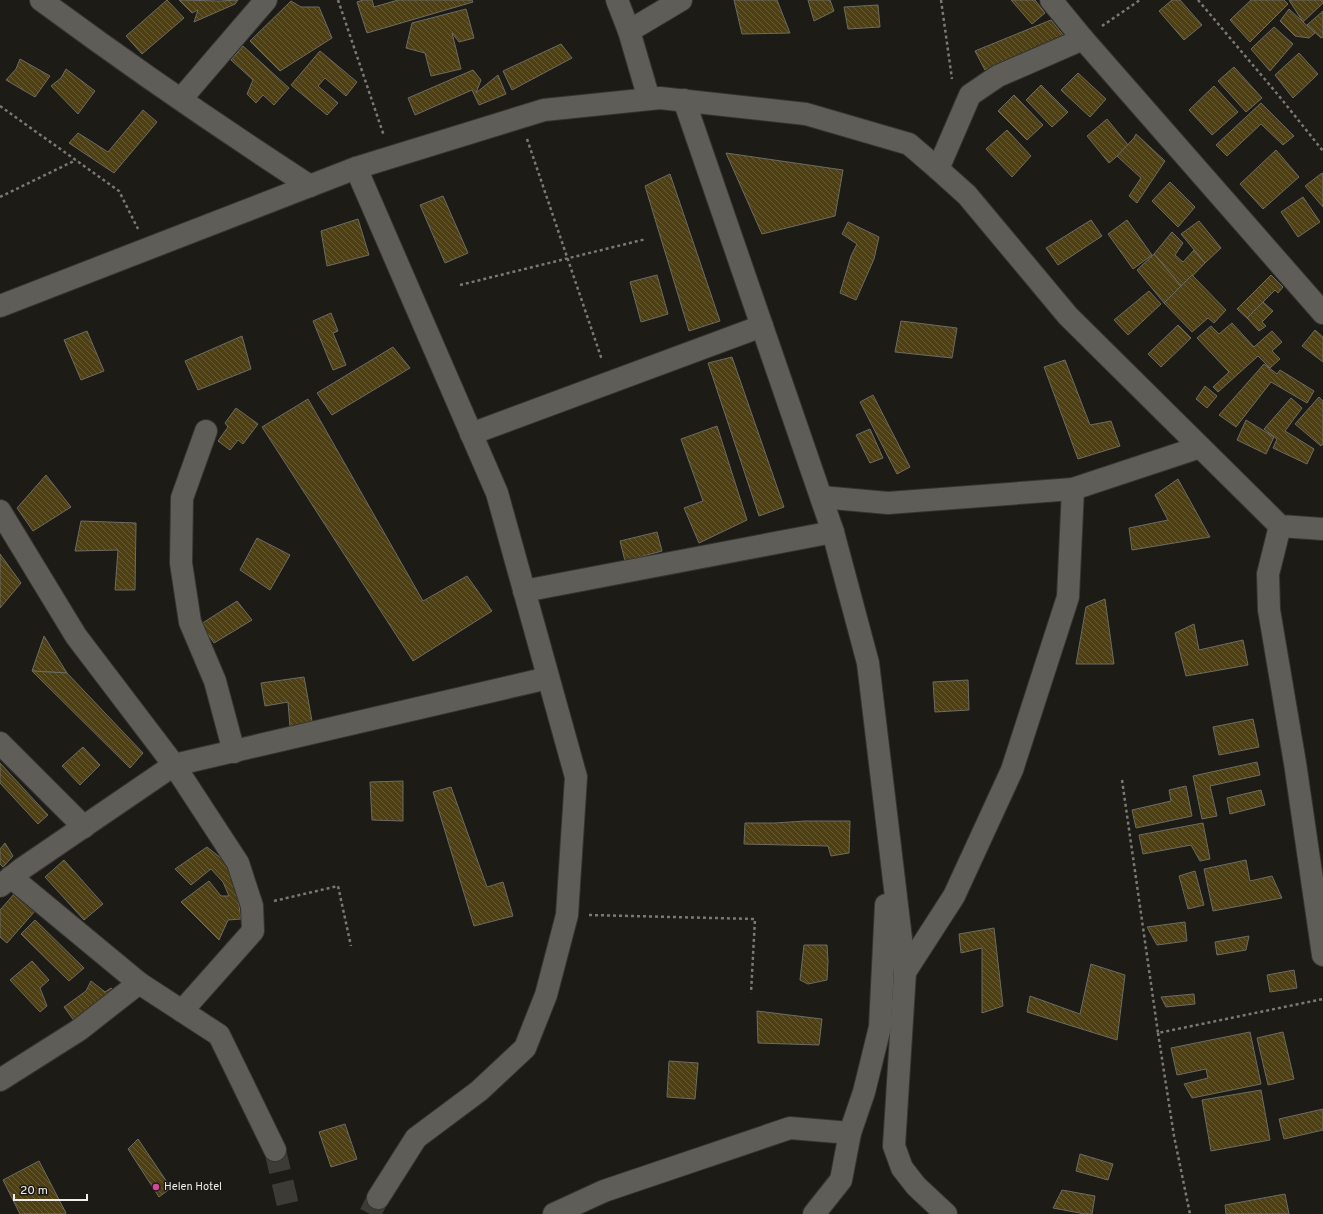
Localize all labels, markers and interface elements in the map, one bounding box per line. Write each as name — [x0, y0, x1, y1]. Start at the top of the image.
scale bar — [14, 1176, 87, 1202]
place label: Helen Hotel — [164, 1180, 222, 1194]
marker: Helen Hotel — [151, 1182, 161, 1192]
text: 20 m — [20, 1183, 48, 1199]

